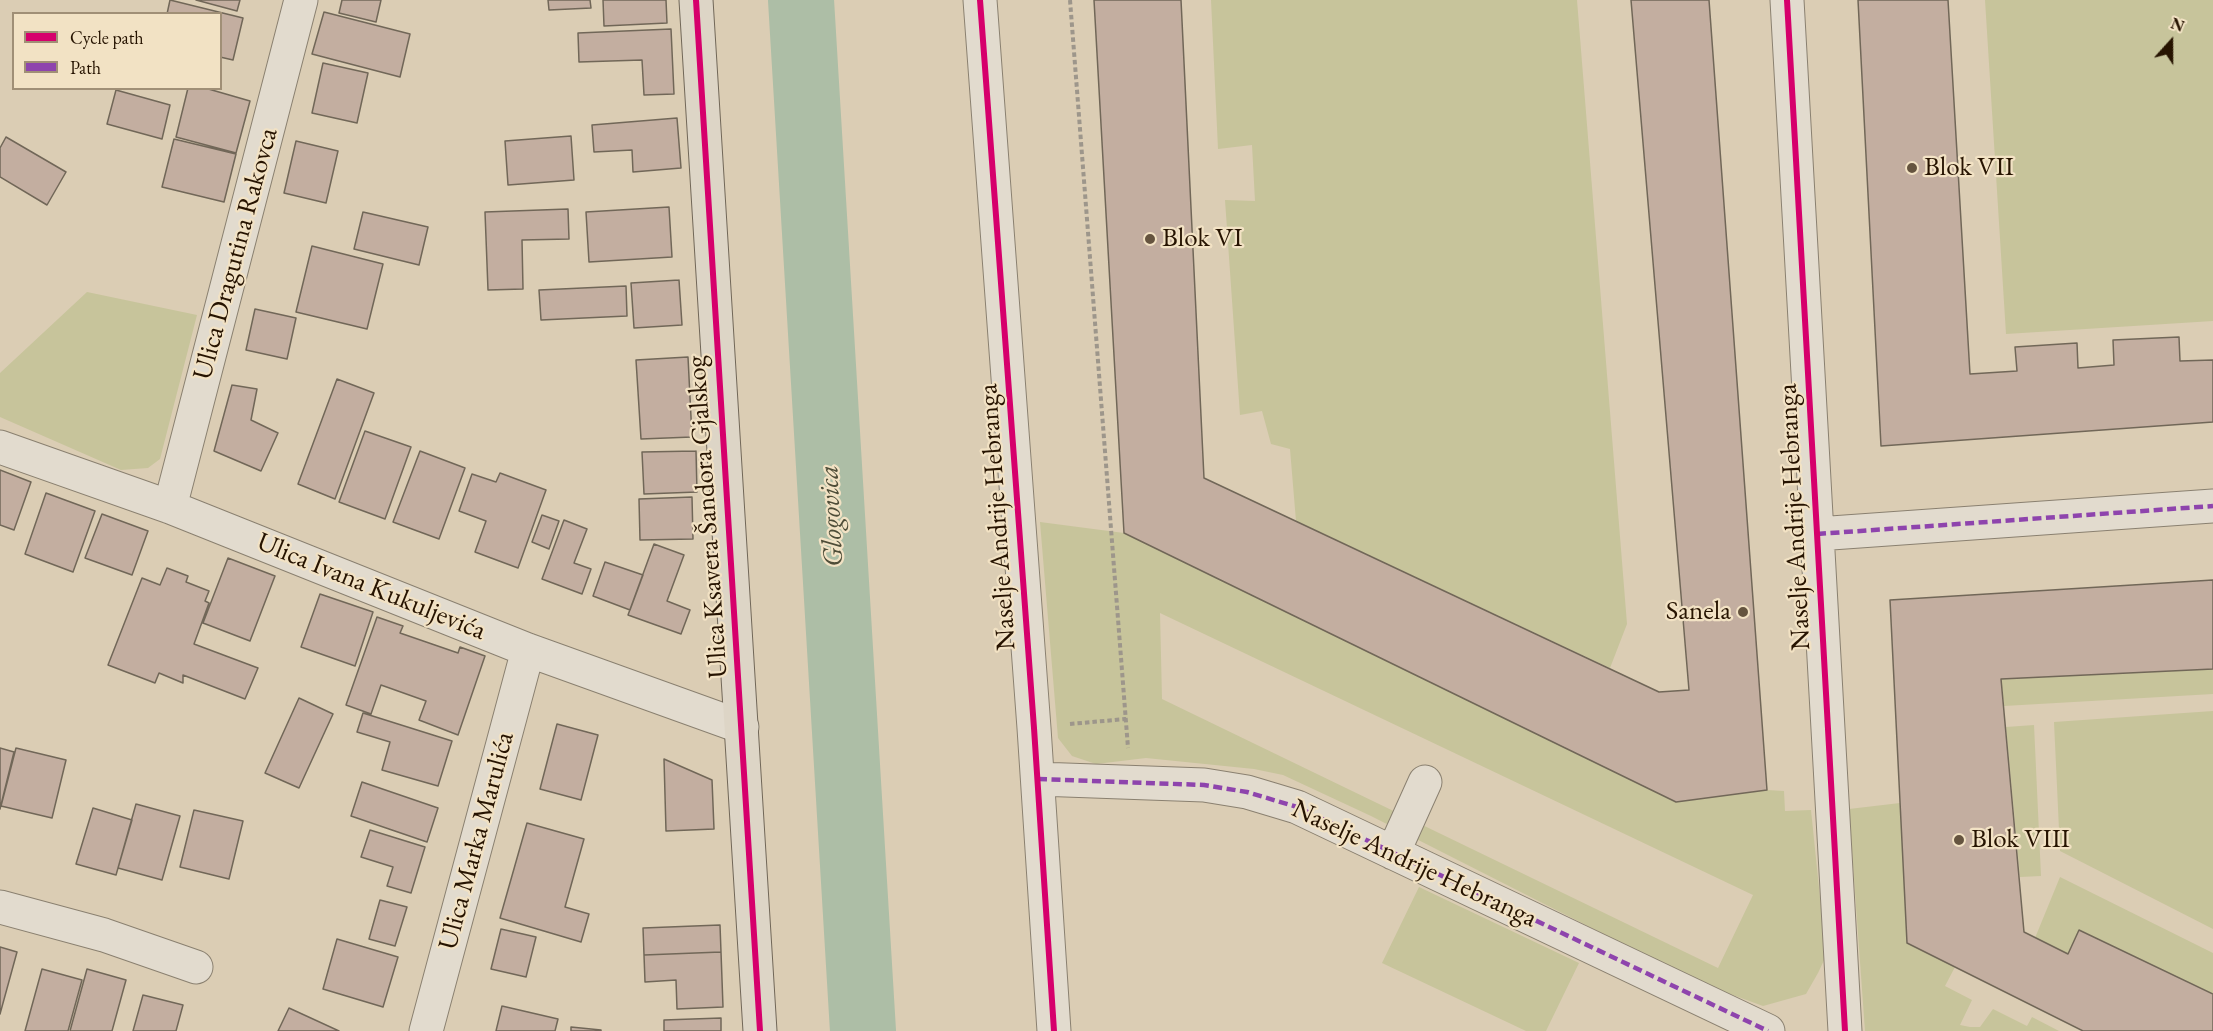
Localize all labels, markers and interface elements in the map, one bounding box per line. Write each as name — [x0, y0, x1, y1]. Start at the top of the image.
legend — [12, 12, 222, 90]
north arrow — [2141, 12, 2201, 72]
text: N — [2168, 13, 2187, 37]
text: Cycle path — [70, 26, 144, 49]
text: Path — [70, 56, 101, 79]
street label: Ulica Dragutina Rakovca — [187, 124, 285, 384]
place label: Blok VII — [1924, 152, 2014, 184]
marker: Blok VII — [1905, 161, 1919, 175]
place label: Blok VI — [1162, 223, 1243, 255]
marker: Blok VI — [1143, 232, 1157, 246]
street label: Ulica Ksavera Šandora Gjalskog — [681, 355, 735, 679]
street label: Naselje Andrije Hebranga — [973, 383, 1023, 651]
street label: Naselje Andrije Hebranga — [1772, 383, 1818, 651]
water label: Glogovica — [813, 464, 851, 568]
street label: Ulica Ivana Kukuljevića — [252, 526, 490, 648]
place label: Sanela — [1666, 596, 1731, 628]
marker: Sanela — [1736, 605, 1750, 619]
street label: Ulica Marka Marulića — [432, 728, 522, 954]
street label: Naselje Andrije Hebranga — [1286, 793, 1542, 935]
place label: Blok VIII — [1971, 824, 2070, 856]
marker: Blok VIII — [1952, 833, 1966, 847]

